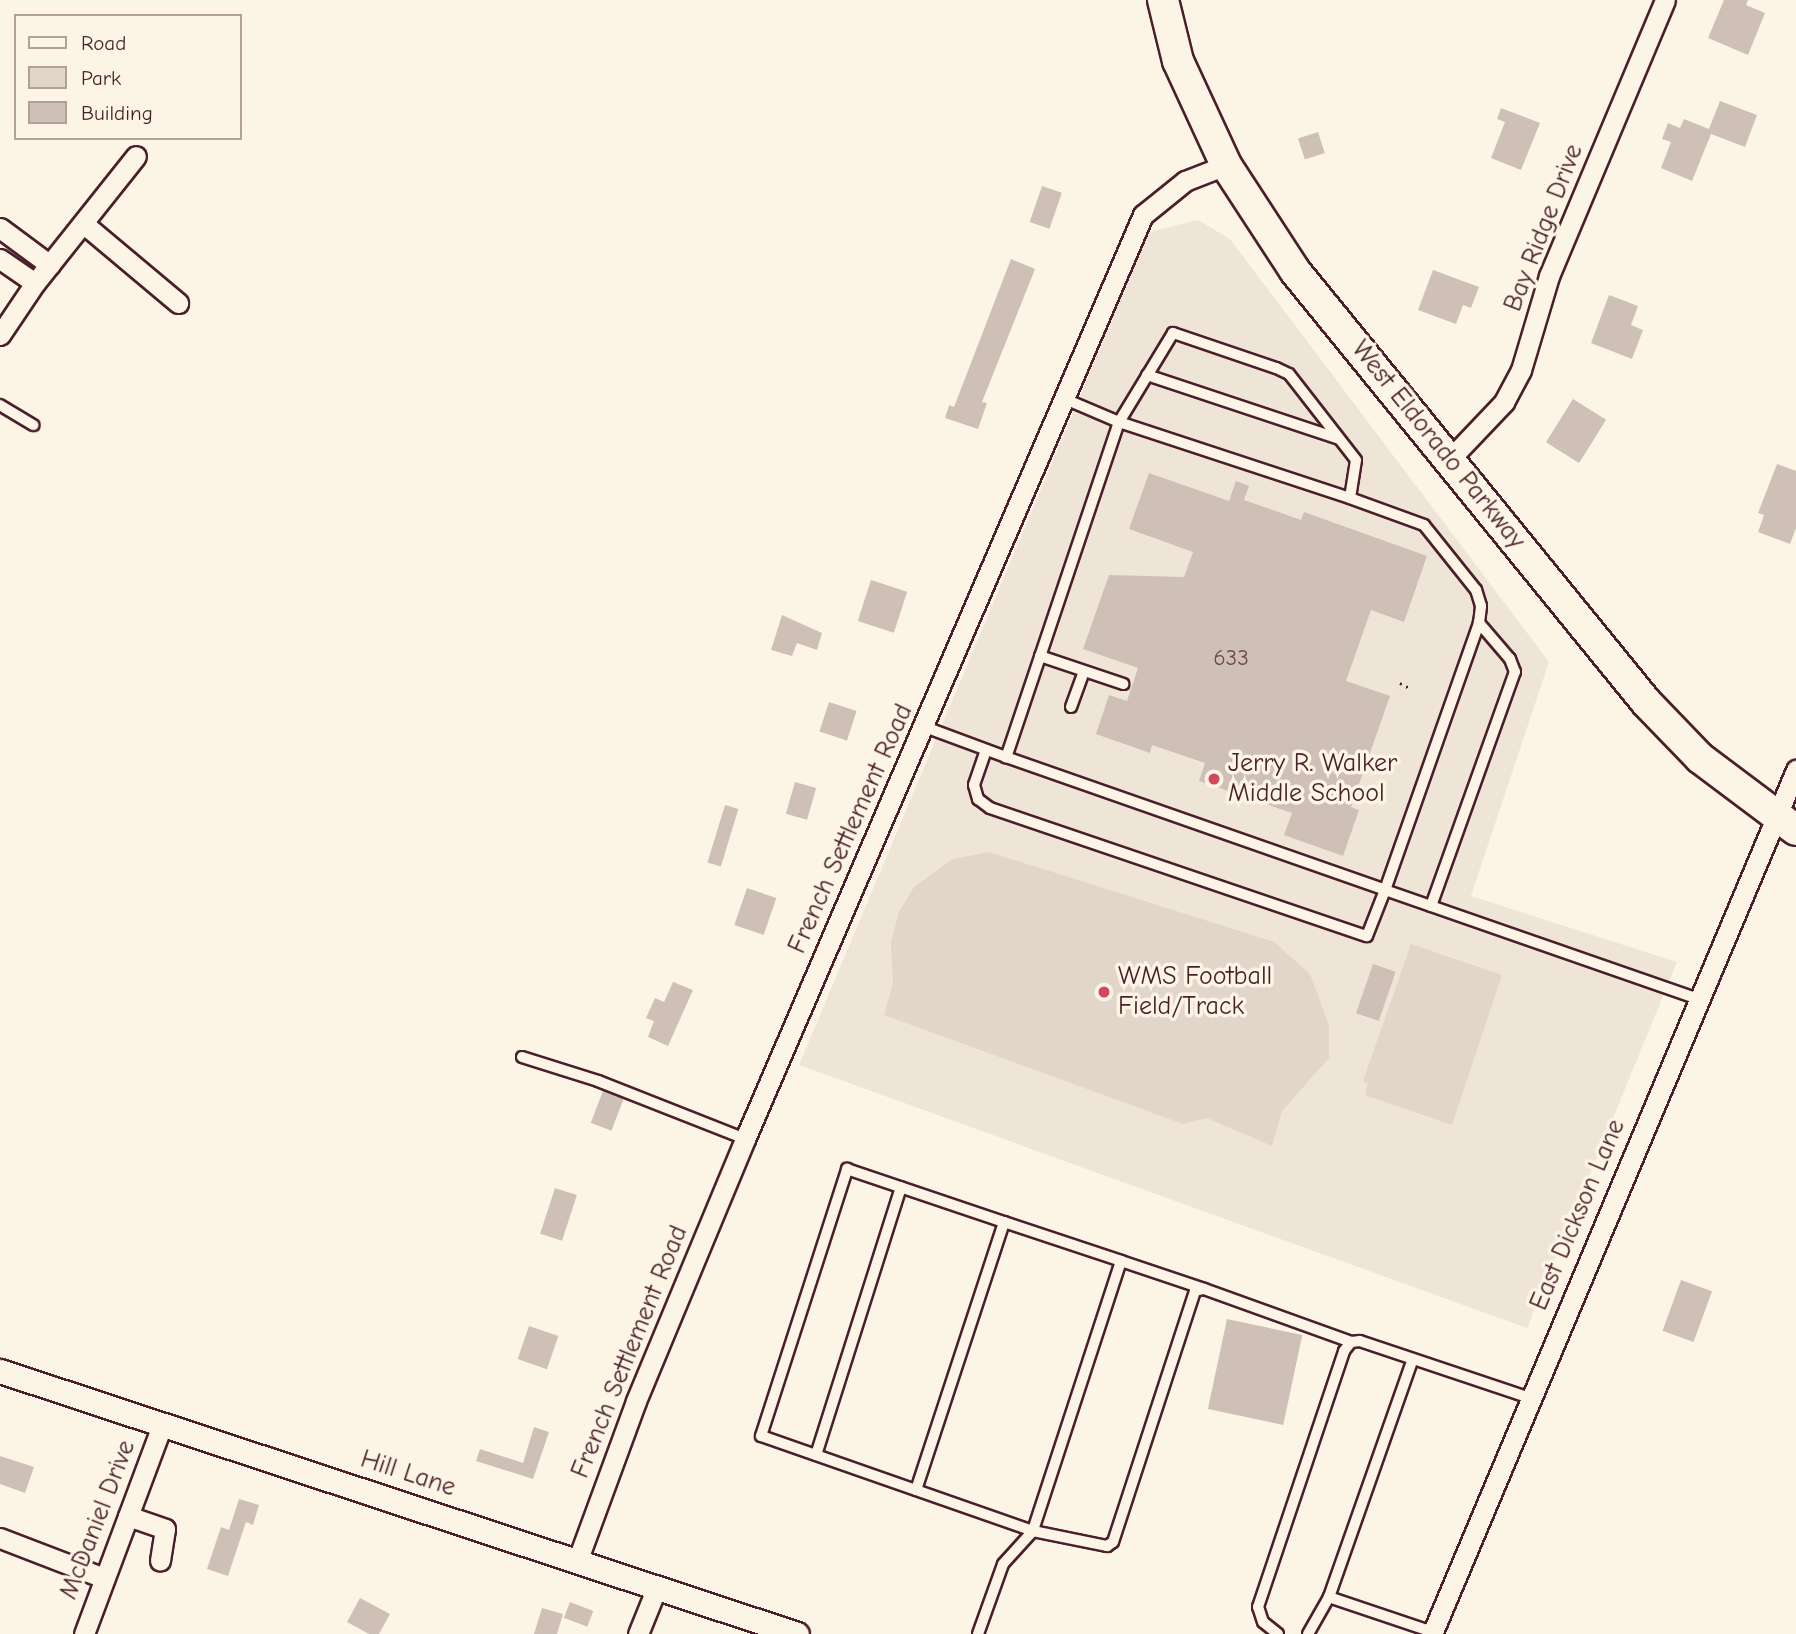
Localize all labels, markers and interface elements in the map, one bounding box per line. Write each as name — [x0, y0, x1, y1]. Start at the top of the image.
legend — [14, 14, 242, 140]
text: Road — [81, 31, 126, 55]
text: Park — [81, 66, 121, 90]
text: Building — [81, 101, 153, 125]
street label: Bay Ridge Drive — [1498, 140, 1590, 316]
street label: West Eldorado Parkway — [1344, 335, 1532, 555]
house number: 633 — [1213, 644, 1249, 672]
street label: French Settlement Road — [782, 700, 920, 958]
place label: Jerry R. Walker Middle School — [1228, 748, 1397, 810]
marker: Jerry R. Walker Middle School — [1206, 771, 1222, 787]
place label: WMS Football Field/Track — [1118, 961, 1272, 1023]
marker: WMS Football Field/Track — [1096, 984, 1112, 1000]
street label: East Dickson Lane — [1524, 1115, 1632, 1315]
street label: French Settlement Road — [565, 1221, 695, 1483]
street label: McDaniel Drive — [53, 1436, 143, 1604]
street label: Hill Lane — [357, 1444, 459, 1504]

